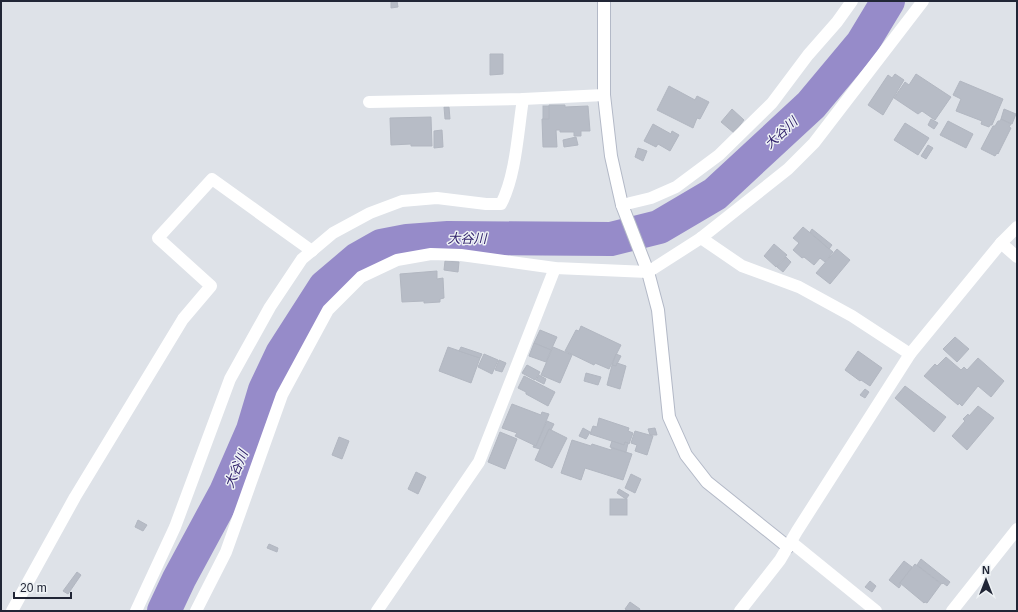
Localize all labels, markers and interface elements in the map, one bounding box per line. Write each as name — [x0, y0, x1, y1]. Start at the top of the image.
water label: 大谷川 — [762, 113, 802, 152]
water label: 大谷川 — [447, 231, 488, 246]
water label: 大谷川 — [221, 446, 251, 490]
north arrow — [966, 560, 1006, 600]
text: N — [982, 564, 990, 576]
scale bar — [14, 574, 71, 600]
text: 20 m — [20, 581, 47, 595]

